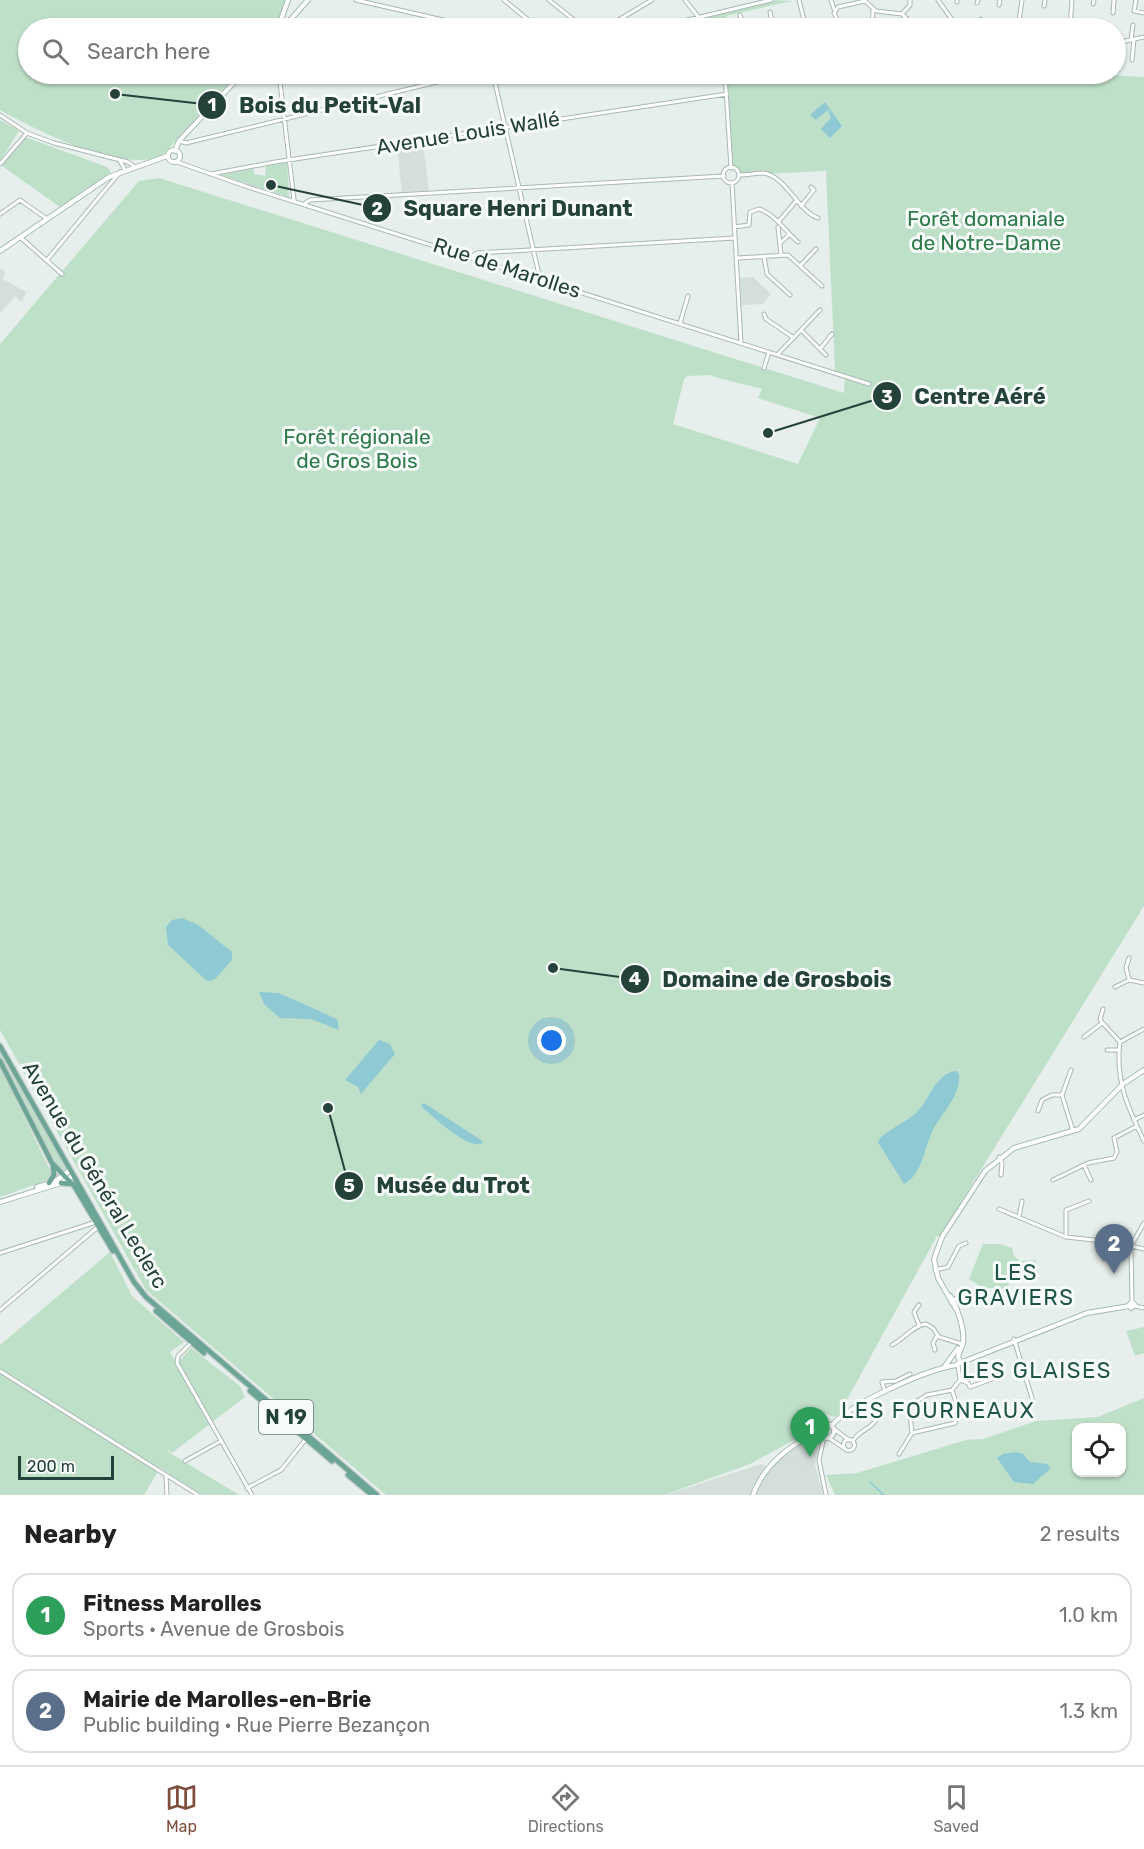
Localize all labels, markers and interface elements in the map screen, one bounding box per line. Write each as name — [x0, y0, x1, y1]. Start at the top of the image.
search box — [18, 18, 1126, 84]
icon: search — [39, 35, 72, 68]
text: Search here — [87, 38, 210, 65]
callout: Bois du Petit-Val — [197, 85, 433, 125]
text: Bois du Petit-Val — [239, 92, 421, 119]
text: 1 — [208, 94, 216, 116]
street label: Avenue Louis Wallé — [374, 106, 561, 159]
callout: Square Henri Dunant — [362, 188, 645, 228]
text: Square Henri Dunant — [403, 195, 633, 222]
text: 2 — [371, 198, 383, 220]
park label: Forêt domaniale de Notre-Dame — [907, 206, 1065, 255]
street label: Rue de Marolles — [430, 232, 584, 303]
callout: Centre Aéré — [872, 376, 1058, 416]
text: Centre Aéré — [914, 383, 1046, 410]
text: 3 — [881, 386, 893, 408]
park label: Forêt régionale de Gros Bois — [283, 424, 431, 473]
callout: Domaine de Grosbois — [620, 959, 903, 999]
text: Domaine de Grosbois — [662, 966, 892, 993]
text: 4 — [629, 968, 641, 990]
your location — [537, 1026, 566, 1055]
street label: Avenue du Général Leclerc — [18, 1057, 173, 1293]
callout: Musée du Trot — [334, 1166, 542, 1206]
text: Musée du Trot — [376, 1172, 530, 1199]
text: 5 — [343, 1175, 355, 1197]
pin: 2 — [1094, 1224, 1134, 1274]
district label: LES GRAVIERS — [958, 1259, 1074, 1311]
district label: LES GLAISES — [962, 1357, 1112, 1384]
district label: LES FOURNEAUX — [841, 1397, 1035, 1424]
road number: N 19 — [259, 1400, 313, 1434]
pin: 1 — [790, 1408, 830, 1457]
map controls — [1072, 1423, 1126, 1477]
button: locate — [1072, 1423, 1126, 1477]
scale bar — [18, 1453, 114, 1480]
text: 200 m — [27, 1457, 75, 1476]
text: Nearby — [24, 1519, 117, 1550]
text: 2 results — [1040, 1522, 1120, 1546]
text: Fitness Marolles — [83, 1590, 262, 1617]
text: 1 — [41, 1603, 50, 1627]
text: 1.0 km — [1059, 1603, 1118, 1627]
text: Sports · Avenue de Grosbois — [83, 1617, 344, 1641]
text: Mairie de Marolles-en-Brie — [83, 1686, 371, 1713]
text: 2 — [39, 1699, 52, 1723]
text: 1.3 km — [1059, 1699, 1118, 1723]
text: Public building · Rue Pierre Bezançon — [83, 1713, 430, 1737]
tab: Map — [165, 1781, 198, 1836]
tab: Directions — [528, 1781, 604, 1836]
tab: Saved — [933, 1781, 979, 1836]

